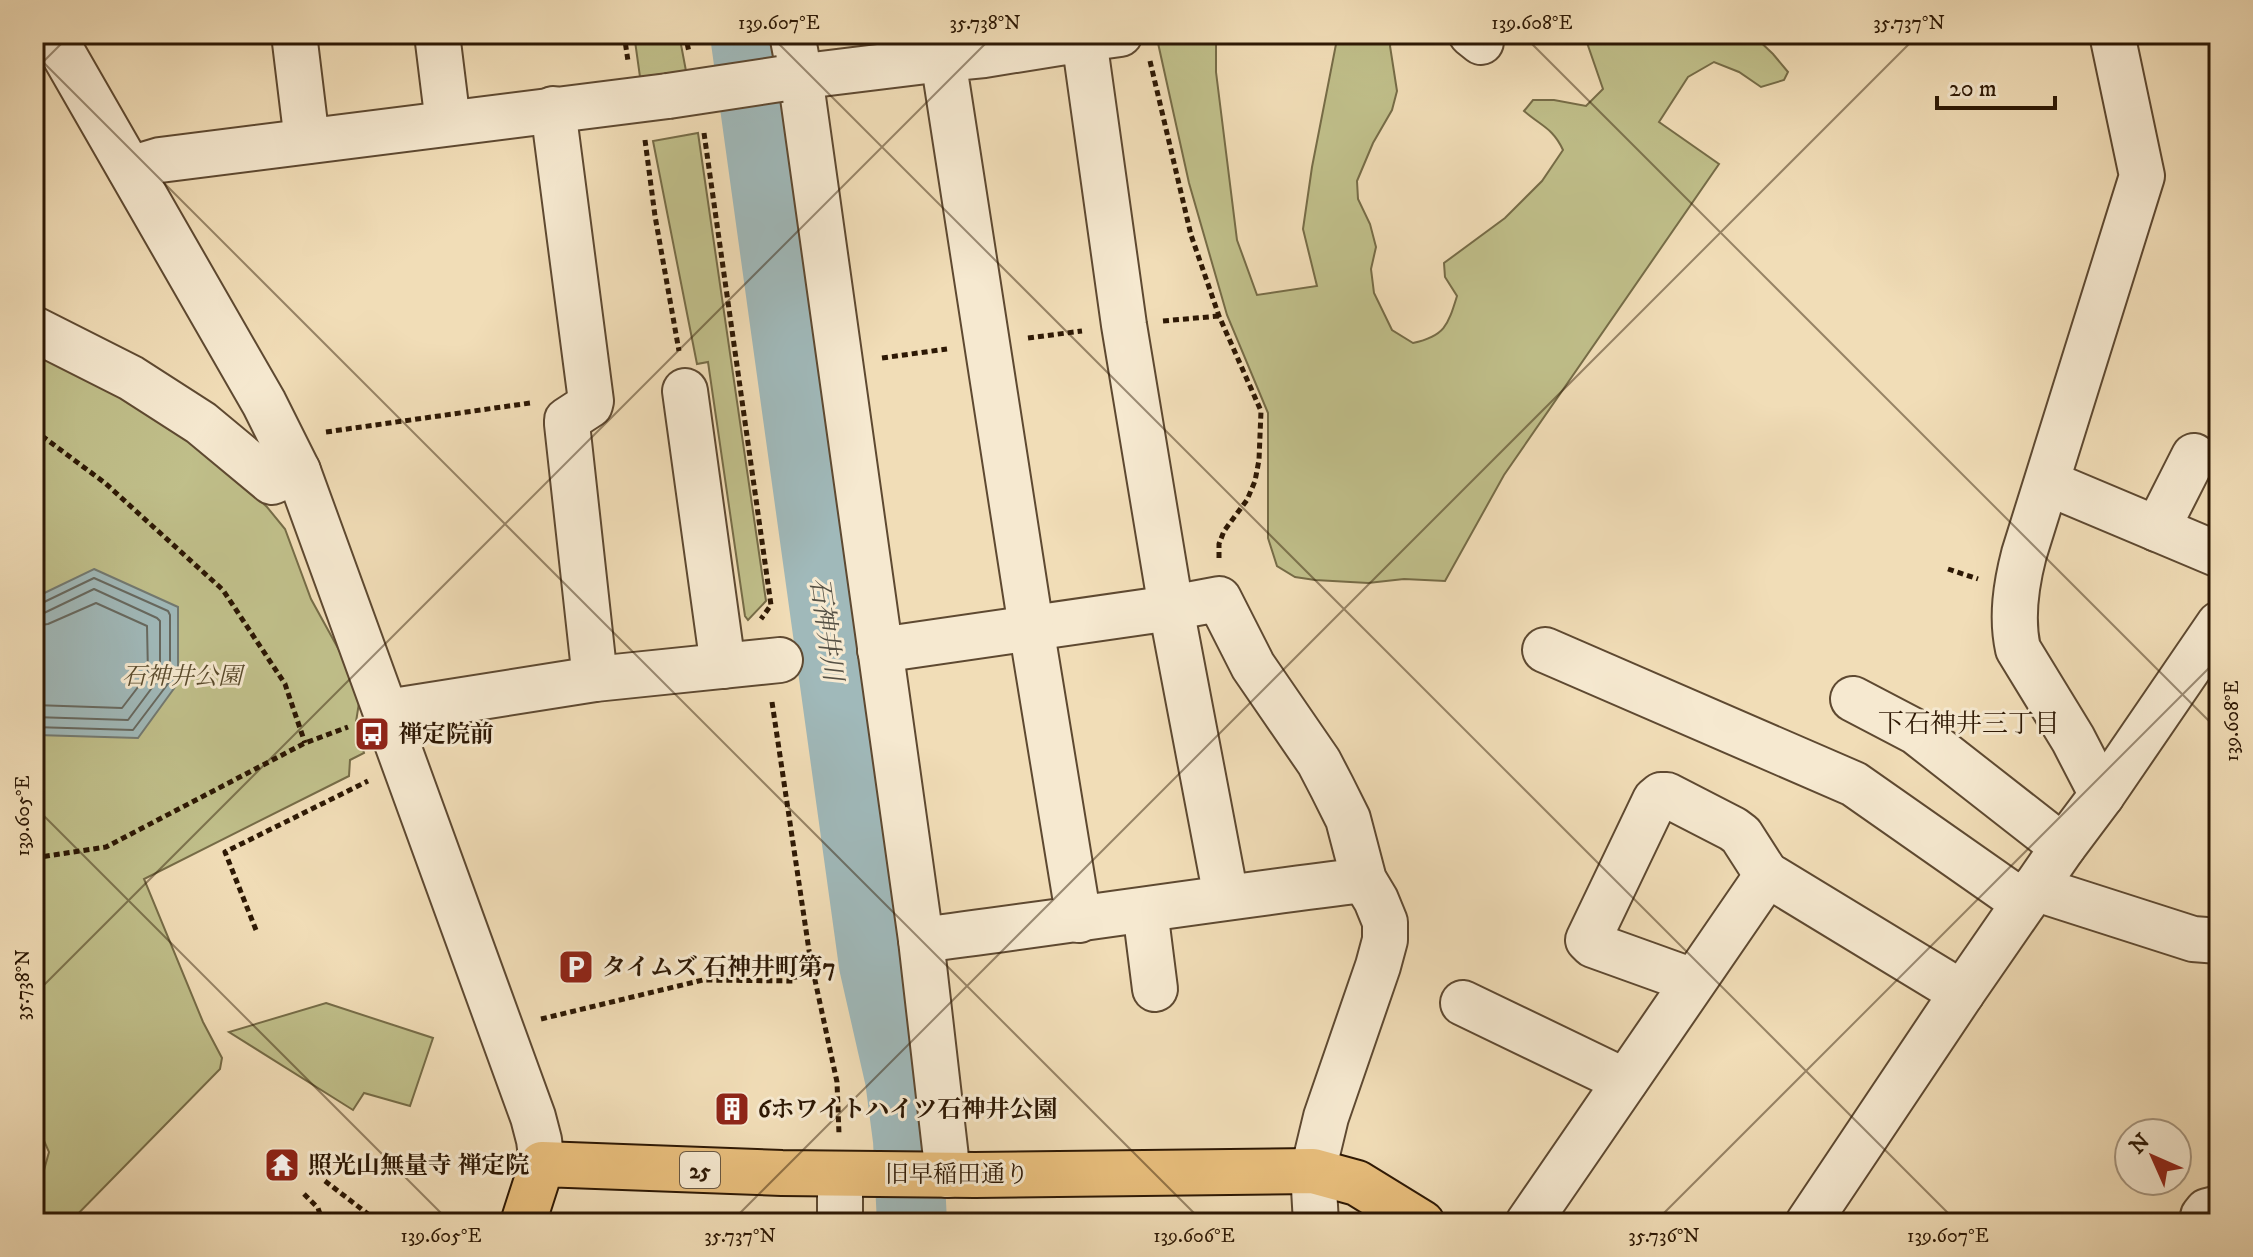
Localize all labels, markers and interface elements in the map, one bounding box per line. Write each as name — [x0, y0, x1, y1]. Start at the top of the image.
text: 139.607°E — [738, 11, 820, 36]
text: 35.738°N — [949, 11, 1021, 36]
text: 139.608°E — [1491, 11, 1573, 36]
text: 35.737°N — [1873, 11, 1945, 36]
scale bar — [1937, 60, 2055, 110]
text: 20 m — [1949, 74, 1997, 104]
water label: 石神井川 — [802, 575, 850, 686]
park label: 石神井公園 — [122, 662, 246, 692]
text: 139.608°E — [2220, 680, 2245, 762]
district label: 下石神井三丁目 — [1878, 708, 2060, 741]
bus stop icon: 禅定院前 — [353, 715, 391, 753]
place label: 禅定院前 — [398, 720, 494, 750]
text: 139.605°E — [11, 775, 36, 857]
parking icon: タイムズ 石神井町第7 — [557, 948, 595, 986]
text: 35.738°N — [11, 949, 36, 1021]
place label: タイムズ 石神井町第7 — [602, 953, 835, 983]
building icon: 6ホワイトハイツ石神井公園 — [713, 1090, 751, 1128]
place label: 6ホワイトハイツ石神井公園 — [758, 1095, 1057, 1125]
north arrow — [2113, 1117, 2193, 1197]
text: N — [2124, 1128, 2156, 1160]
temple icon: 照光山無量寺 禅定院 — [263, 1146, 301, 1184]
place label: 照光山無量寺 禅定院 — [308, 1151, 529, 1181]
road number: 25 — [680, 1152, 720, 1188]
street label: 旧早稲田通り — [885, 1160, 1029, 1190]
text: 139.605°E — [400, 1224, 482, 1249]
text: 35.737°N — [704, 1224, 776, 1249]
text: 139.606°E — [1153, 1224, 1235, 1249]
text: 35.736°N — [1628, 1224, 1700, 1249]
text: 139.607°E — [1907, 1224, 1989, 1249]

